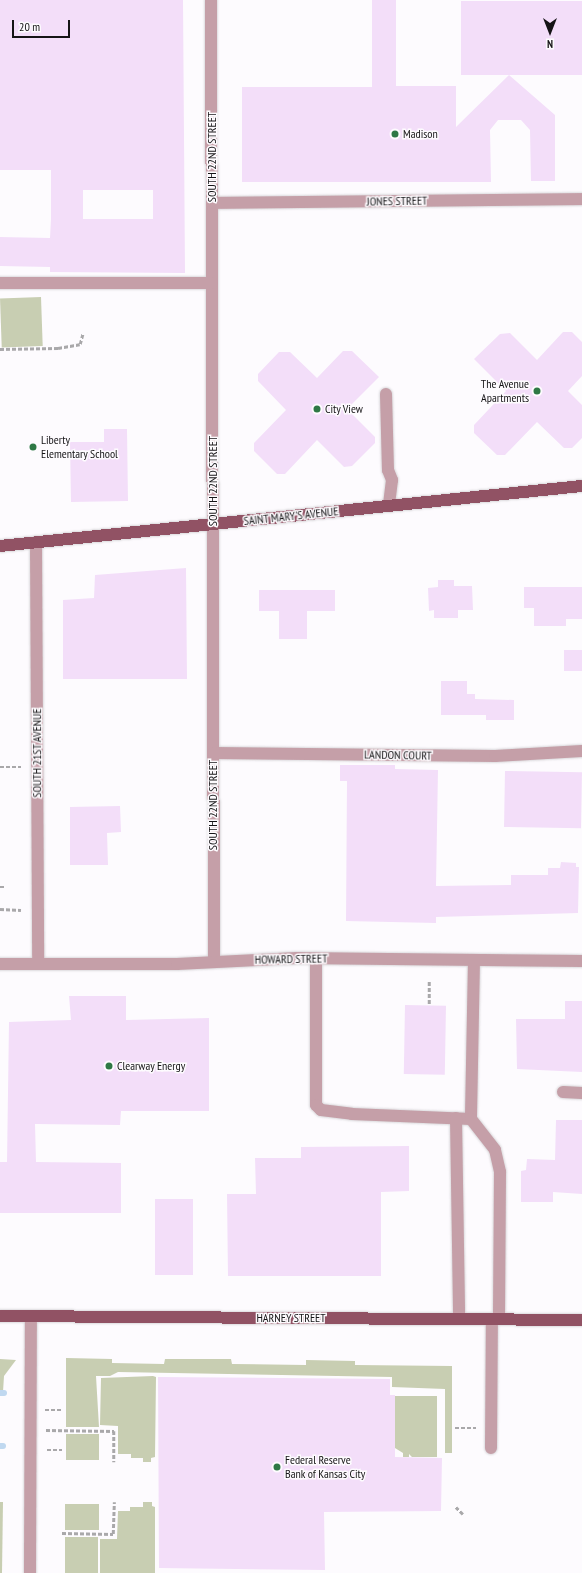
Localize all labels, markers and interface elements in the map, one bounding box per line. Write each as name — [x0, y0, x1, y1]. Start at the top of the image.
scale bar — [14, 12, 72, 38]
north arrow — [530, 12, 570, 52]
text: 20 m — [19, 19, 40, 34]
text: N — [547, 37, 553, 51]
street label: SOUTH 22ND STREET — [205, 112, 219, 202]
place label: Madison — [403, 127, 438, 141]
marker: Madison — [390, 129, 400, 139]
street label: JONES STREET — [367, 193, 427, 209]
place label: The Avenue Apartments — [481, 377, 529, 405]
marker: The Avenue Apartments — [532, 386, 542, 396]
place label: City View — [325, 402, 363, 416]
marker: City View — [312, 404, 322, 414]
place label: Liberty Elementary School — [41, 433, 118, 461]
street label: SOUTH 22ND STREET — [206, 436, 220, 526]
marker: Liberty Elementary School — [28, 442, 38, 452]
street label: SAINT MARY'S AVENUE — [243, 504, 339, 528]
street label: SOUTH 21ST AVENUE — [30, 708, 44, 798]
street label: LANDON COURT — [364, 747, 432, 763]
street label: SOUTH 22ND STREET — [206, 760, 220, 850]
street label: HOWARD STREET — [254, 951, 328, 967]
place label: Clearway Energy — [117, 1059, 186, 1073]
marker: Clearway Energy — [104, 1061, 114, 1071]
street label: HARNEY STREET — [256, 1311, 326, 1325]
place label: Federal Reserve Bank of Kansas City — [285, 1453, 366, 1481]
marker: Federal Reserve Bank of Kansas City — [272, 1462, 282, 1472]

